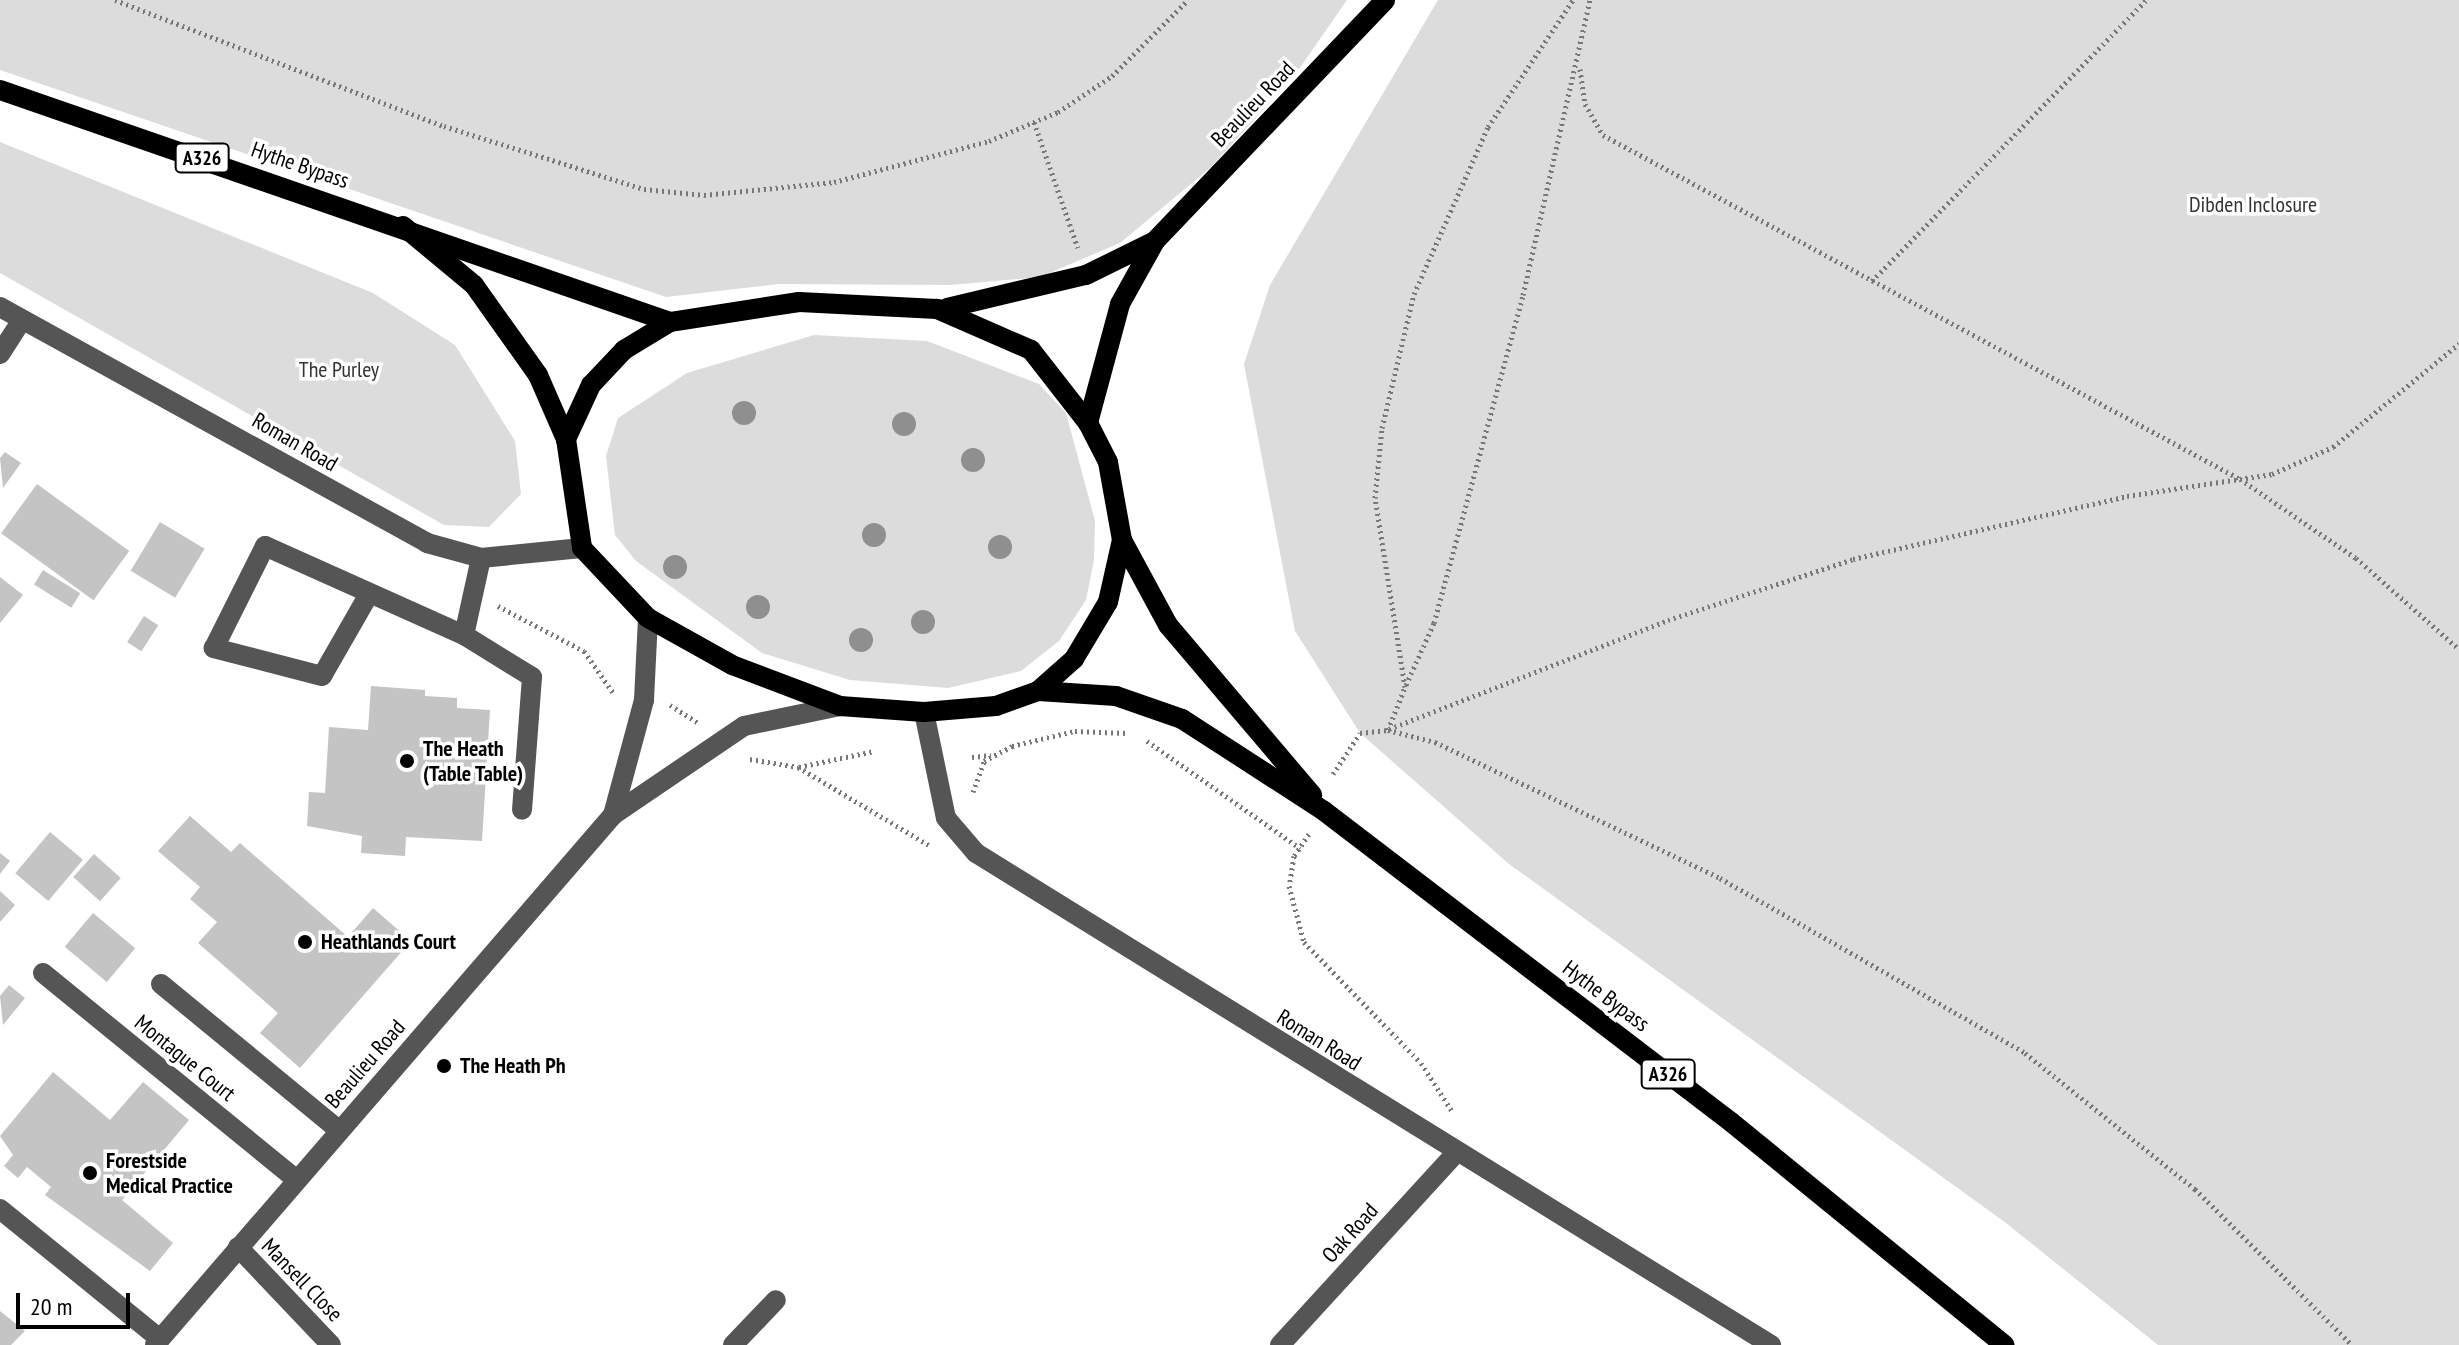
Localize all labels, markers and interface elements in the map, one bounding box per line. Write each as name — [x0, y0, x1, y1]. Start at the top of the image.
street label: Beaulieu Road — [1206, 56, 1300, 152]
street label: Hythe Bypass — [248, 136, 352, 194]
road number: A326 — [174, 142, 230, 174]
park label: Dibden Inclosure — [2189, 192, 2317, 218]
park label: The Purley — [299, 357, 379, 383]
street label: Roman Road — [248, 407, 342, 477]
place label: The Heath (Table Table) — [423, 735, 524, 786]
marker: The Heath (Table Table) — [398, 752, 416, 770]
place label: Heathlands Court — [321, 929, 456, 955]
marker: Heathlands Court — [296, 933, 314, 951]
street label: Hythe Bypass — [1558, 955, 1654, 1037]
street label: Roman Road — [1272, 1004, 1366, 1076]
street label: Montague Court — [129, 1009, 241, 1107]
street label: Beaulieu Road — [319, 1014, 411, 1114]
place label: The Heath Ph — [460, 1053, 566, 1079]
marker: The Heath Ph — [435, 1057, 453, 1075]
road number: A326 — [1640, 1058, 1696, 1090]
place label: Forestside Medical Practice — [106, 1147, 233, 1198]
marker: Forestside Medical Practice — [81, 1164, 99, 1182]
street label: Oak Road — [1316, 1198, 1384, 1268]
street label: Mansell Close — [256, 1233, 348, 1327]
scale bar — [20, 1277, 134, 1327]
text: 20 m — [30, 1291, 72, 1322]

